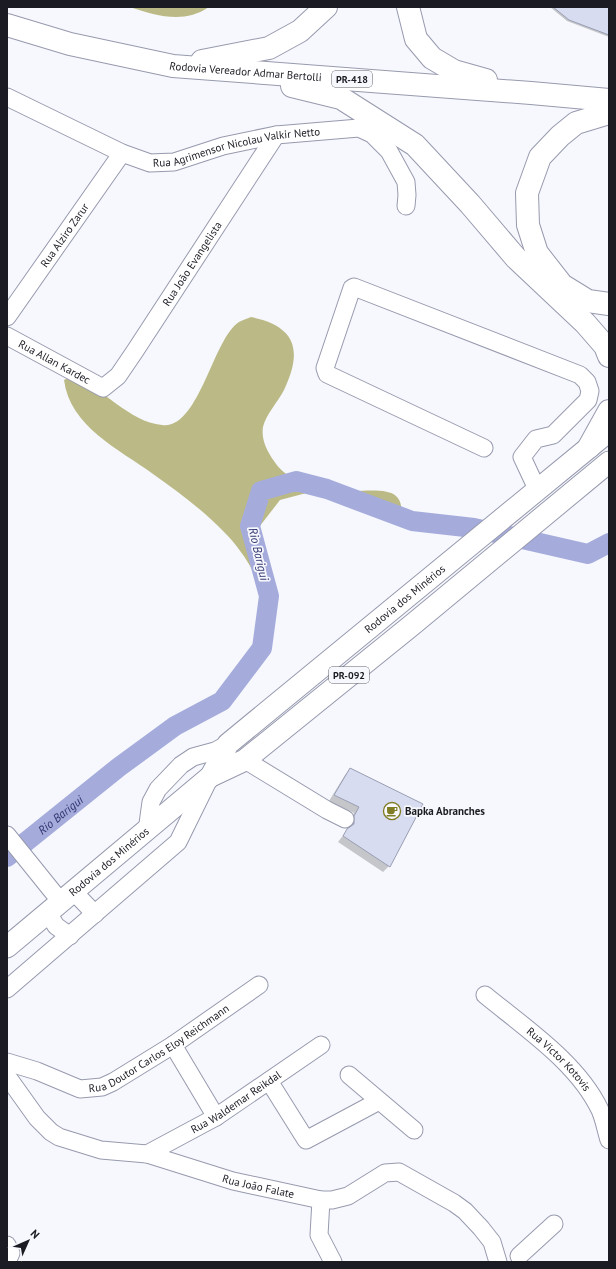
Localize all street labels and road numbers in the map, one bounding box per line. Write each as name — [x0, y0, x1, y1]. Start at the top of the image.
street label: Rodovia Vereador Admar Bertolli — [168, 58, 322, 84]
road number: PR-418 — [332, 71, 372, 87]
street label: Rua Agrimensor Nicolau Valkir Netto — [153, 124, 321, 170]
street label: Rua Alziro Zarur — [37, 200, 92, 270]
street label: Rua João Evangelista — [159, 219, 225, 309]
street label: Rua Allan Kardec — [16, 337, 93, 387]
street label: Rodovia dos Minérios — [362, 561, 448, 636]
road number: PR-092 — [329, 667, 369, 683]
street label: Rodovia dos Minérios — [66, 824, 152, 899]
street label: Rua Doutor Carlos Eloy Reichmann — [88, 1001, 232, 1095]
street label: Rua Victor Kotovis — [524, 1024, 594, 1094]
street label: Rua Waldemar Reikdal — [188, 1067, 284, 1136]
street label: Rua João Falate — [221, 1171, 296, 1201]

